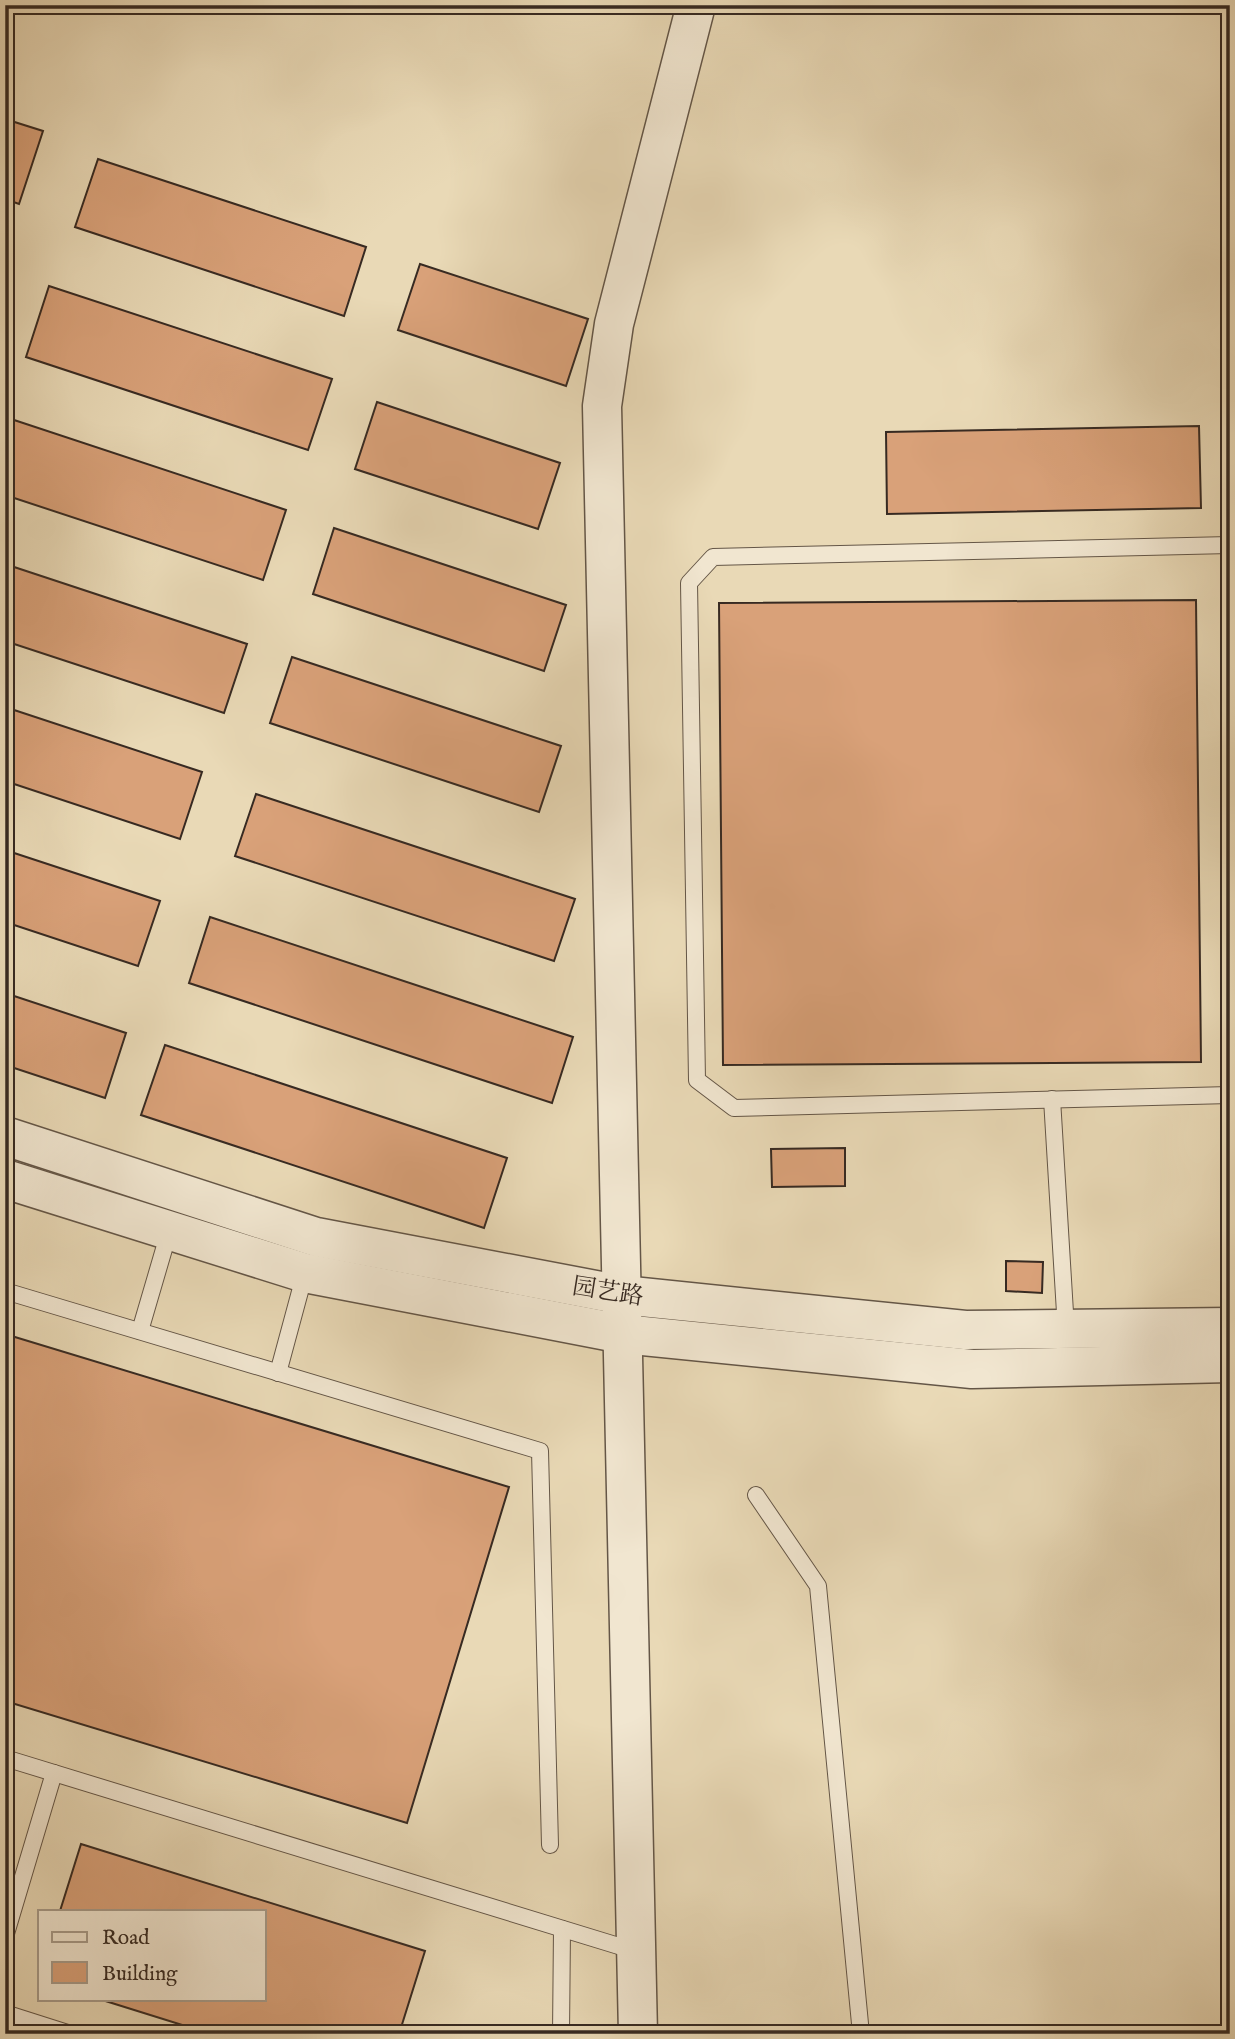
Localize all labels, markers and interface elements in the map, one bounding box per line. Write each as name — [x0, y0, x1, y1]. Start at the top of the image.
street label: 园艺路 — [570, 1272, 646, 1313]
legend — [38, 1910, 266, 2000]
text: Road — [102, 1925, 150, 1952]
text: Building — [102, 1961, 178, 1988]

